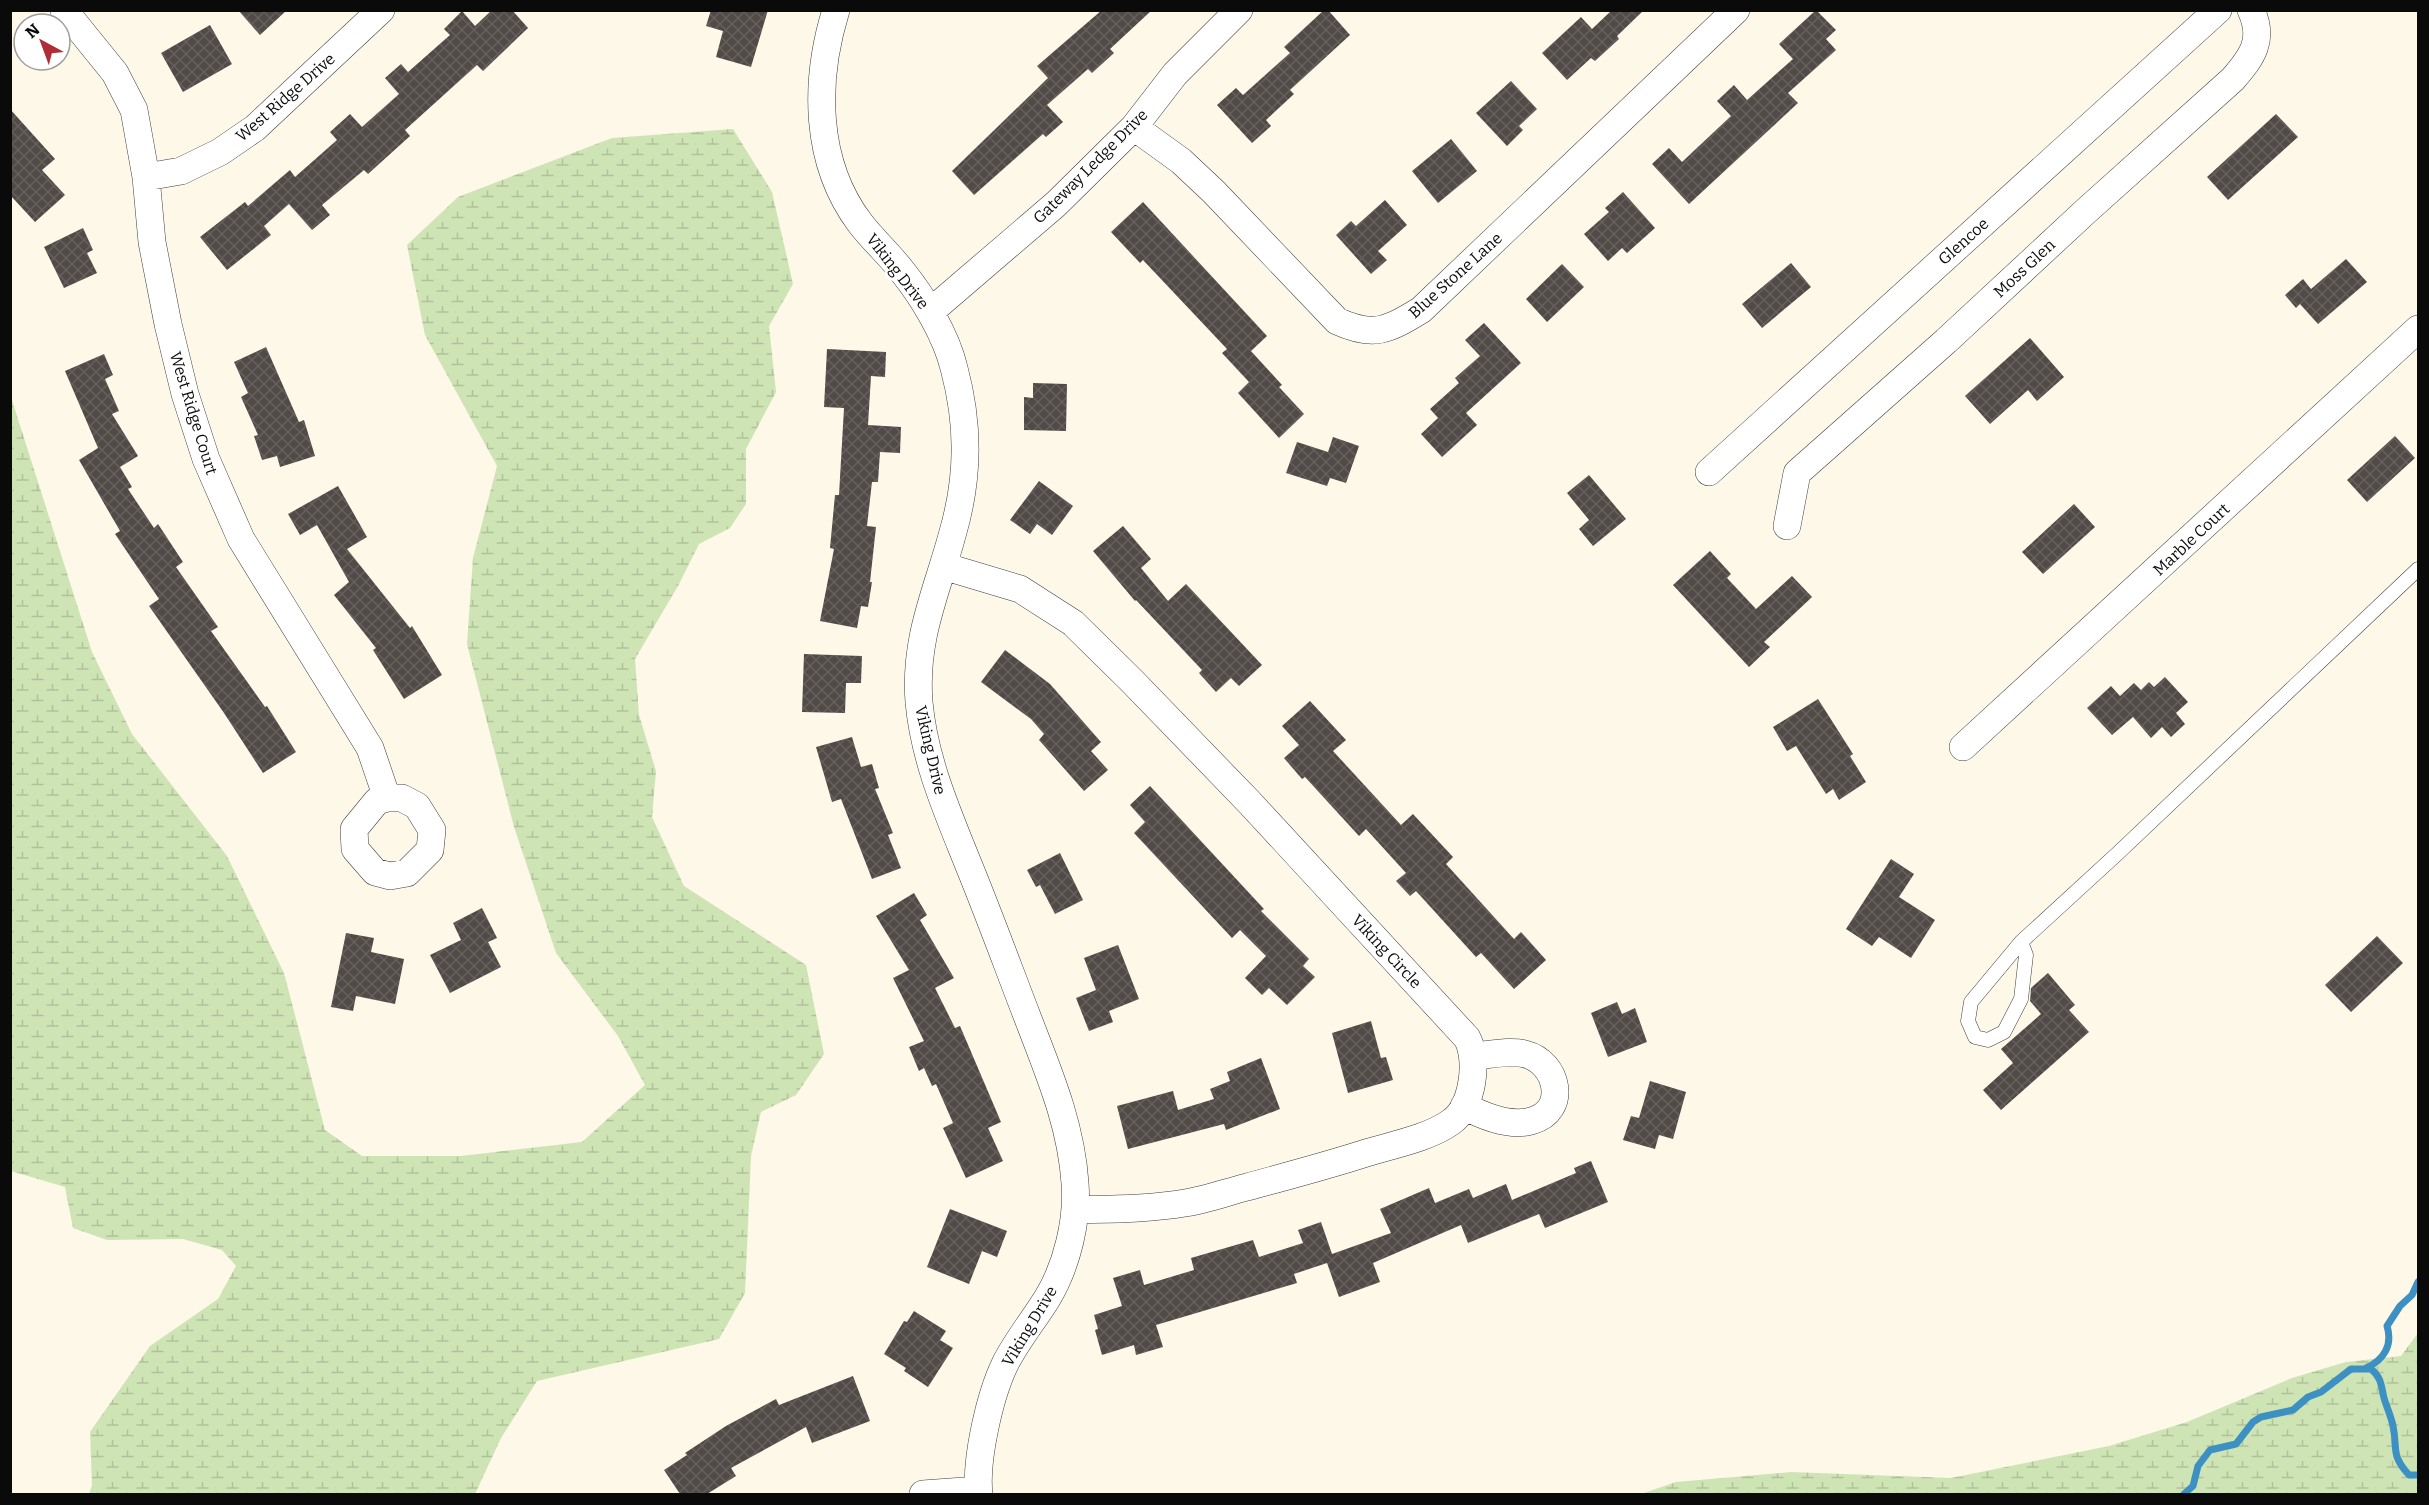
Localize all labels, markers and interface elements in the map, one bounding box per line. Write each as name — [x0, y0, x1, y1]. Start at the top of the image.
north arrow — [12, 12, 72, 72]
text: N — [22, 20, 43, 42]
street label: West Ridge Drive — [232, 49, 339, 146]
street label: Gateway Ledge Drive — [1029, 105, 1151, 227]
street label: Glencoe — [1934, 214, 1992, 269]
street label: Blue Stone Lane — [1405, 228, 1506, 322]
street label: Viking Drive — [862, 230, 933, 313]
street label: Moss Glen — [1990, 235, 2059, 301]
street label: West Ridge Court — [166, 349, 221, 477]
street label: Marble Court — [2149, 499, 2234, 579]
street label: Viking Drive — [911, 704, 950, 796]
street label: Viking Circle — [1348, 911, 1425, 992]
street label: Viking Drive — [998, 1283, 1061, 1370]

